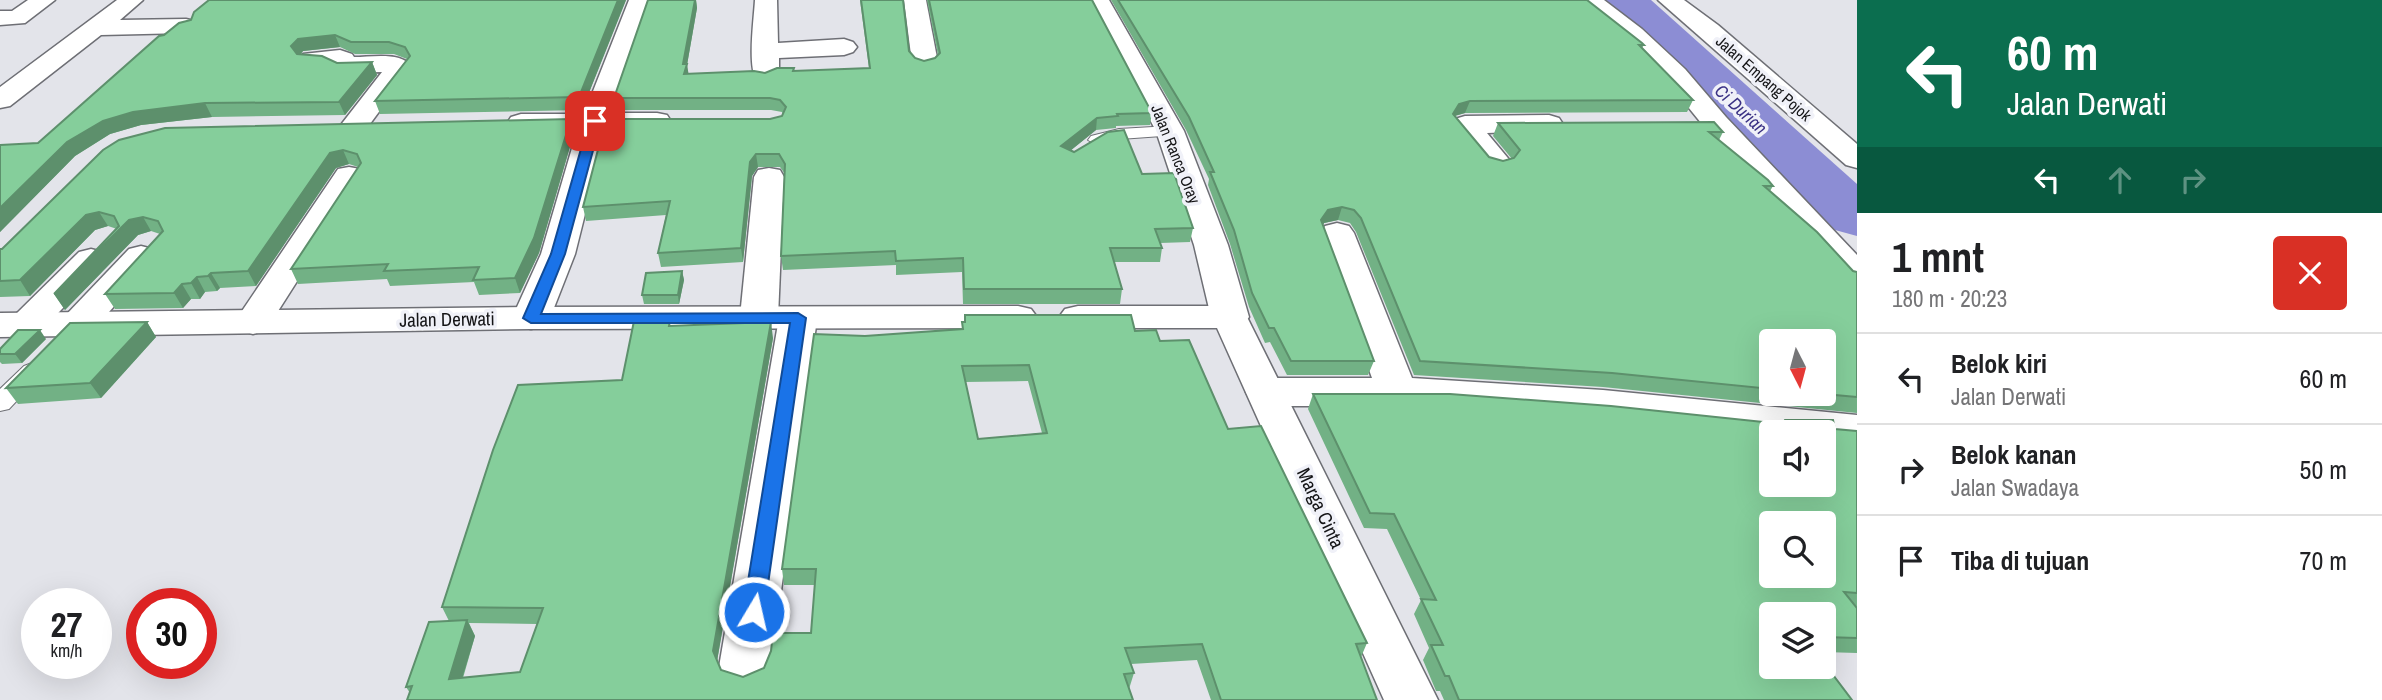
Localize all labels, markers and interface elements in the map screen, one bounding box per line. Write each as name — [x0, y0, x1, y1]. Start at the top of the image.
text: 60 m — [2007, 19, 2099, 85]
icon: left — [1892, 28, 1983, 119]
street label: Jalan Empang Pojok — [1711, 30, 1817, 126]
water label: Ci Durian — [1709, 78, 1773, 140]
text: Jalan Derwati — [2007, 82, 2167, 125]
pin — [565, 91, 625, 151]
street label: Jalan Ranca Oray — [1146, 101, 1206, 207]
icon: arrive — [576, 102, 614, 140]
icon: left — [2028, 161, 2066, 199]
icon: ahead — [2101, 161, 2139, 199]
icon: right — [2174, 161, 2212, 199]
text: 1 mnt — [1892, 229, 1984, 285]
button: close — [2273, 236, 2347, 310]
text: 180 m · 20:23 — [1892, 283, 2007, 314]
street label: Jalan Derwati — [399, 305, 495, 333]
north arrow — [1759, 329, 1836, 406]
map controls — [1759, 329, 1836, 679]
text: Belok kiri — [1951, 346, 2047, 381]
icon: left — [1892, 360, 1930, 398]
text: 60 m — [2300, 361, 2347, 396]
text: Jalan Derwati — [1951, 381, 2066, 412]
button: sound — [1759, 420, 1836, 497]
text: Belok kanan — [1951, 437, 2077, 472]
icon: right — [1892, 451, 1930, 489]
text: 50 m — [2300, 452, 2347, 487]
street label: Marga Cinta — [1291, 464, 1351, 553]
text: Jalan Swadaya — [1951, 472, 2079, 503]
button: search — [1759, 511, 1836, 588]
icon: arrive — [1892, 542, 1930, 580]
text: Tiba di tujuan — [1951, 543, 2089, 578]
text: 70 m — [2300, 543, 2347, 578]
position arrow — [717, 575, 791, 649]
speed limit sign: 30 — [126, 588, 217, 679]
text: 27 — [51, 601, 82, 648]
button: layers — [1759, 602, 1836, 679]
text: km/h — [51, 638, 83, 663]

